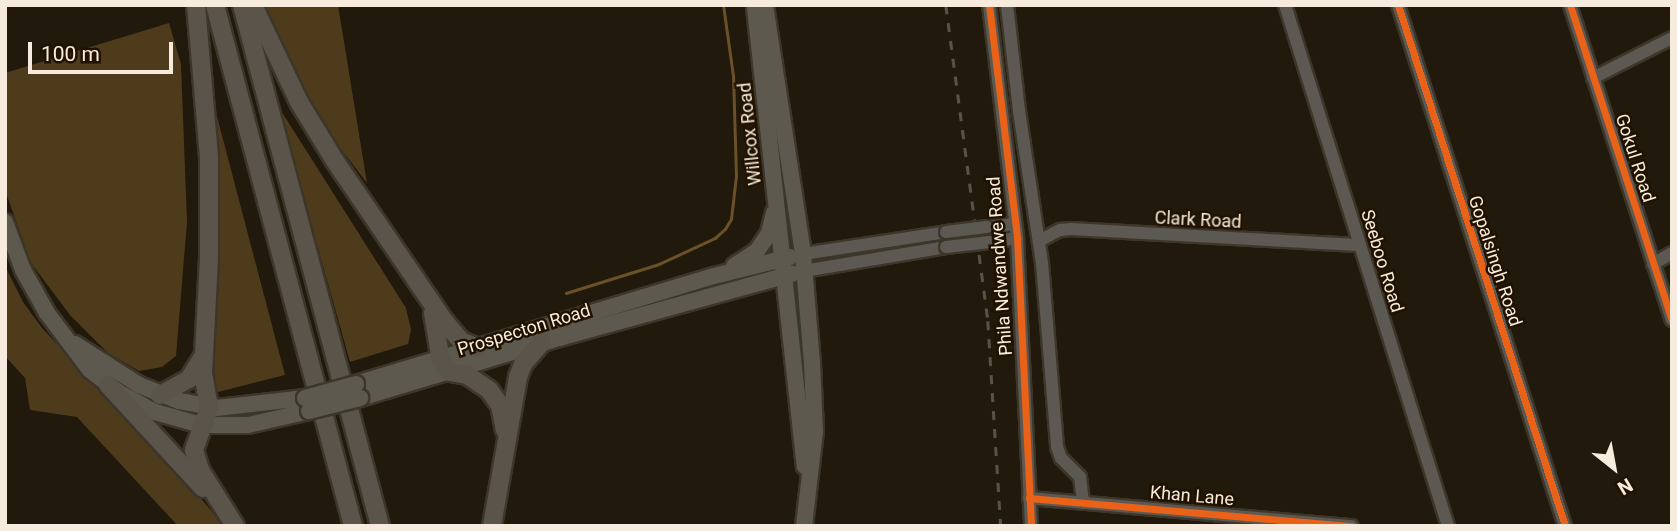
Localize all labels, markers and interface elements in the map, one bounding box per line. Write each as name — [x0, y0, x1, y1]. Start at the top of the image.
scale bar — [32, 28, 177, 72]
text: 100 m — [41, 42, 100, 66]
street label: Willcox Road — [734, 82, 766, 186]
street label: Gokul Road — [1611, 111, 1659, 205]
street label: Phila Ndwandwe Road — [983, 176, 1017, 356]
street label: Gopalsingh Road — [1464, 193, 1526, 329]
street label: Clark Road — [1154, 207, 1242, 233]
street label: Seeboo Road — [1356, 207, 1408, 315]
street label: Prospecton Road — [455, 300, 593, 360]
north arrow — [1579, 433, 1649, 503]
text: N — [1613, 473, 1637, 500]
street label: Khan Lane — [1149, 482, 1235, 510]

